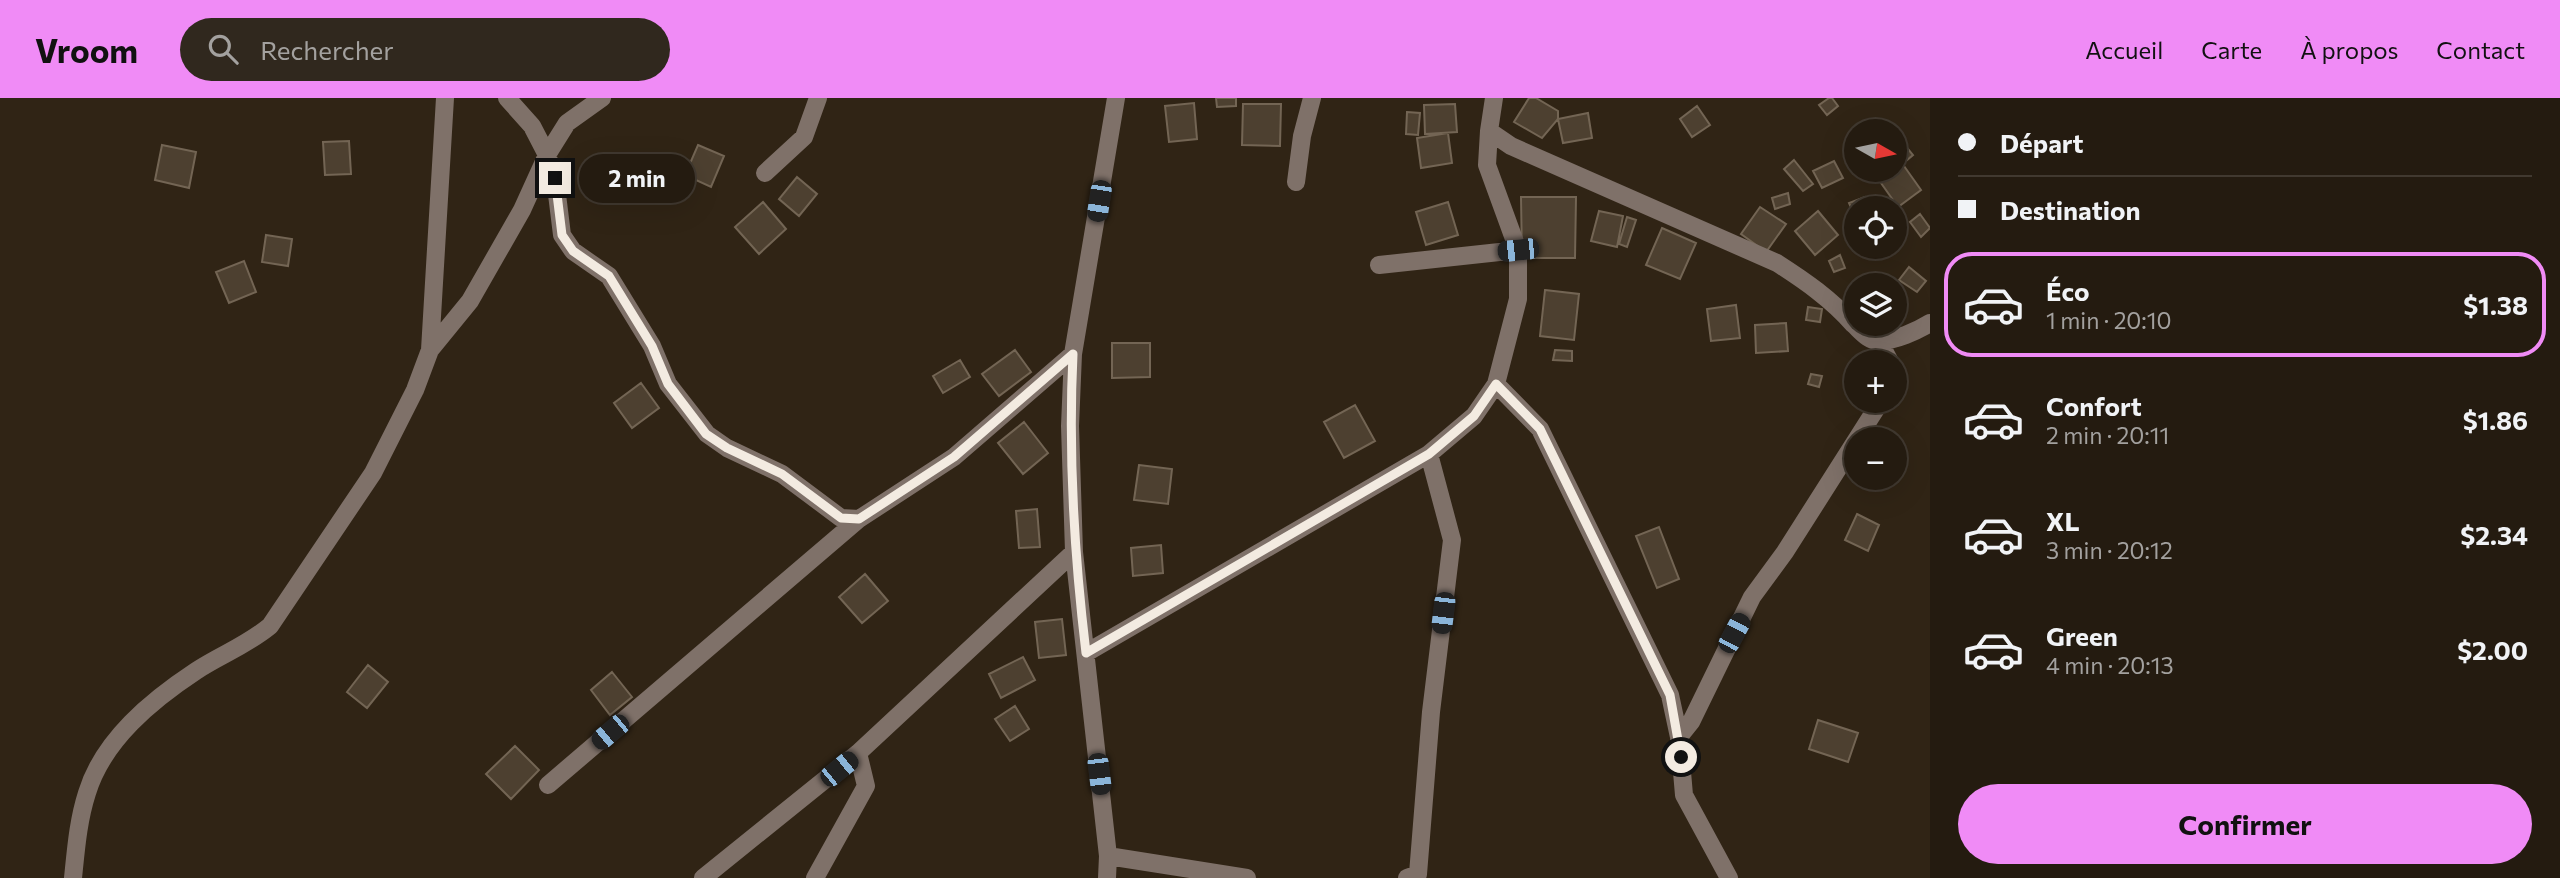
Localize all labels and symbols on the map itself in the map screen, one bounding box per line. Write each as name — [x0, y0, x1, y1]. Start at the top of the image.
north arrow — [1844, 119, 1908, 182]
callout: 2 min — [580, 154, 695, 202]
route end — [539, 162, 571, 194]
car — [1086, 179, 1113, 223]
car — [1497, 237, 1540, 263]
car — [1431, 591, 1456, 635]
car — [1715, 610, 1754, 656]
car — [588, 710, 633, 754]
route start — [1665, 741, 1697, 773]
car — [817, 748, 862, 790]
car — [1087, 752, 1112, 796]

